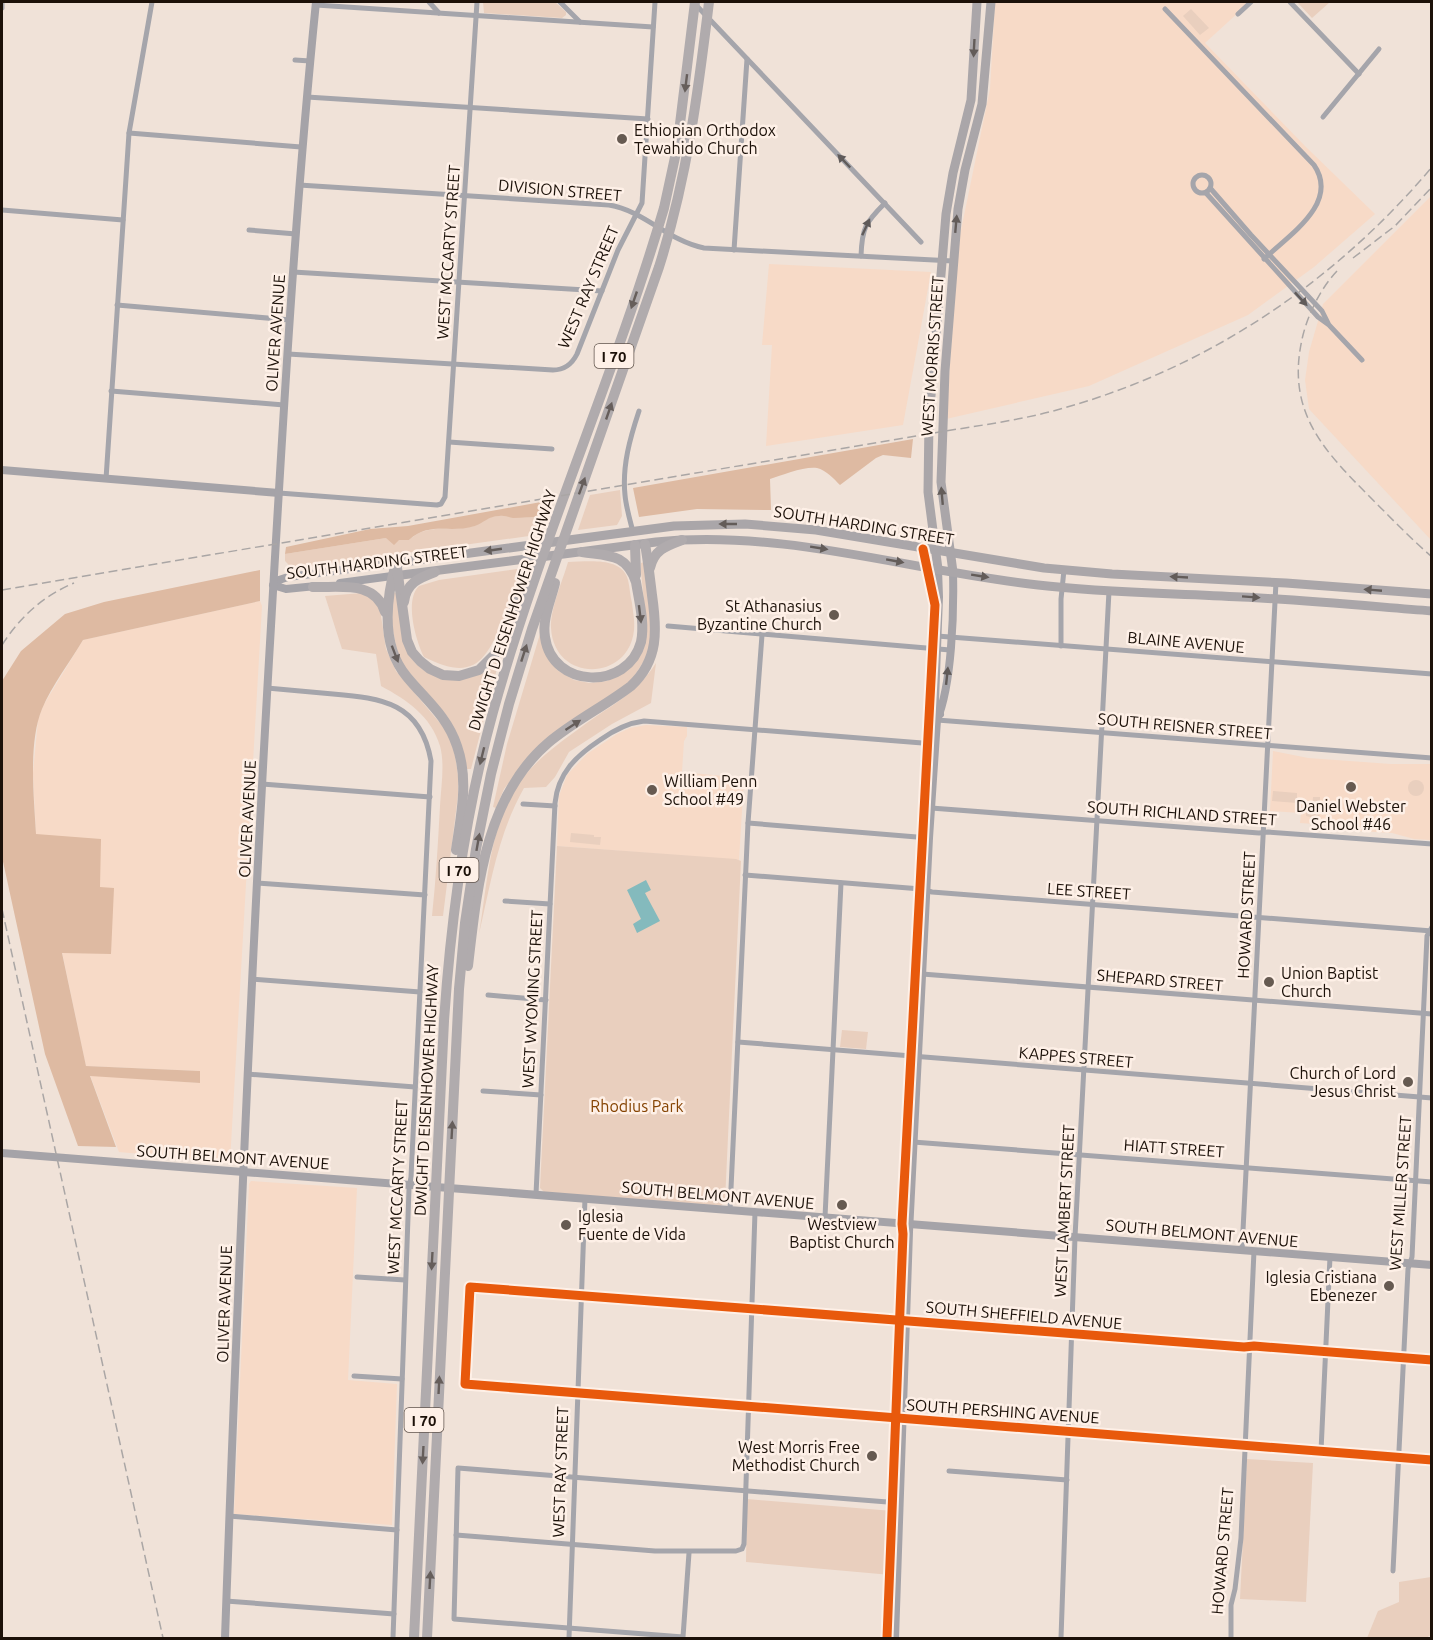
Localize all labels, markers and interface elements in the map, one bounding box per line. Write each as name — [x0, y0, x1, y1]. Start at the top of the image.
one-way arrow — [969, 39, 978, 58]
one-way arrow — [681, 73, 690, 92]
place label: Ethiopian Orthodox Tewahido Church — [634, 121, 776, 157]
marker: Ethiopian Orthodox Tewahido Church — [615, 132, 629, 146]
one-way arrow — [838, 155, 852, 169]
street label: WEST MCCARTY STREET — [433, 164, 463, 340]
street label: DIVISION STREET — [498, 176, 623, 204]
one-way arrow — [951, 214, 961, 233]
one-way arrow — [861, 218, 870, 235]
street label: WEST RAY STREET — [554, 223, 622, 351]
street label: OLIVER AVENUE — [262, 274, 288, 392]
street label: WEST MORRIS STREET — [917, 275, 947, 437]
one-way arrow — [628, 291, 638, 309]
one-way arrow — [1294, 292, 1308, 307]
road number: I 70 — [594, 344, 634, 368]
one-way arrow — [604, 402, 614, 420]
one-way arrow — [578, 477, 588, 495]
one-way arrow — [937, 486, 947, 505]
street label: DWIGHT D EISENHOWER HIGHWAY — [464, 487, 560, 733]
street label: SOUTH HARDING STREET — [773, 502, 955, 548]
one-way arrow — [719, 519, 738, 528]
street label: SOUTH HARDING STREET — [286, 542, 469, 582]
one-way arrow — [809, 544, 828, 553]
one-way arrow — [483, 546, 502, 555]
one-way arrow — [886, 557, 905, 566]
one-way arrow — [971, 572, 990, 581]
one-way arrow — [1169, 572, 1188, 581]
one-way arrow — [1364, 585, 1383, 594]
one-way arrow — [1242, 593, 1261, 602]
place label: St Athanasius Byzantine Church — [697, 597, 822, 633]
one-way arrow — [636, 604, 645, 623]
marker: St Athanasius Byzantine Church — [827, 608, 841, 622]
street label: BLAINE AVENUE — [1127, 628, 1245, 656]
one-way arrow — [520, 644, 530, 662]
one-way arrow — [390, 646, 400, 664]
one-way arrow — [942, 666, 952, 685]
street label: SOUTH REISNER STREET — [1097, 709, 1273, 743]
one-way arrow — [565, 719, 581, 731]
one-way arrow — [476, 747, 486, 766]
street label: OLIVER AVENUE — [235, 760, 259, 878]
place label: William Penn School #49 — [664, 772, 757, 808]
marker: Daniel Webster School #46 — [1344, 780, 1358, 794]
marker: William Penn School #49 — [645, 783, 659, 797]
street label: SOUTH RICHLAND STREET — [1087, 797, 1277, 829]
place label: Daniel Webster School #46 — [1296, 797, 1406, 833]
one-way arrow — [473, 832, 482, 851]
street label: HOWARD STREET — [1234, 851, 1258, 979]
road number: I 70 — [440, 858, 478, 882]
street label: LEE STREET — [1047, 879, 1132, 903]
street label: WEST WYOMING STREET — [518, 909, 546, 1089]
street label: DWIGHT D EISENHOWER HIGHWAY — [410, 963, 442, 1216]
place label: Union Baptist Church — [1281, 964, 1379, 1000]
street label: SHEPARD STREET — [1096, 966, 1224, 995]
marker: Union Baptist Church — [1262, 975, 1276, 989]
street label: KAPPES STREET — [1018, 1043, 1134, 1071]
place label: Church of Lord Jesus Christ — [1290, 1064, 1397, 1100]
marker: Church of Lord Jesus Christ — [1401, 1075, 1415, 1089]
park label: Rhodius Park — [590, 1097, 684, 1115]
street label: WEST MCCARTY STREET — [383, 1099, 411, 1275]
street label: WEST MILLER STREET — [1386, 1115, 1414, 1271]
one-way arrow — [447, 1120, 456, 1139]
street label: WEST LAMBERT STREET — [1050, 1124, 1078, 1298]
street label: HIATT STREET — [1123, 1136, 1225, 1160]
street label: SOUTH BELMONT AVENUE — [136, 1141, 330, 1173]
street label: SOUTH BELMONT AVENUE — [621, 1178, 815, 1212]
marker: Westview Baptist Church — [835, 1198, 849, 1212]
place label: Iglesia Fuente de Vida — [578, 1207, 686, 1243]
place label: Westview Baptist Church — [789, 1215, 895, 1251]
street label: SOUTH BELMONT AVENUE — [1105, 1216, 1299, 1250]
marker: Iglesia Fuente de Vida — [559, 1218, 573, 1232]
street label: OLIVER AVENUE — [213, 1245, 235, 1363]
one-way arrow — [427, 1251, 437, 1270]
place label: Iglesia Cristiana Ebenezer — [1265, 1268, 1377, 1304]
marker: Iglesia Cristiana Ebenezer — [1382, 1279, 1396, 1293]
street label: SOUTH SHEFFIELD AVENUE — [925, 1297, 1123, 1333]
one-way arrow — [435, 1376, 444, 1395]
street label: SOUTH PERSHING AVENUE — [906, 1395, 1100, 1427]
street label: WEST RAY STREET — [549, 1406, 571, 1538]
road number: I 70 — [404, 1408, 444, 1432]
place label: West Morris Free Methodist Church — [732, 1438, 860, 1474]
one-way arrow — [418, 1446, 427, 1465]
marker: West Morris Free Methodist Church — [865, 1449, 879, 1463]
street label: HOWARD STREET — [1207, 1487, 1237, 1615]
one-way arrow — [425, 1571, 434, 1590]

